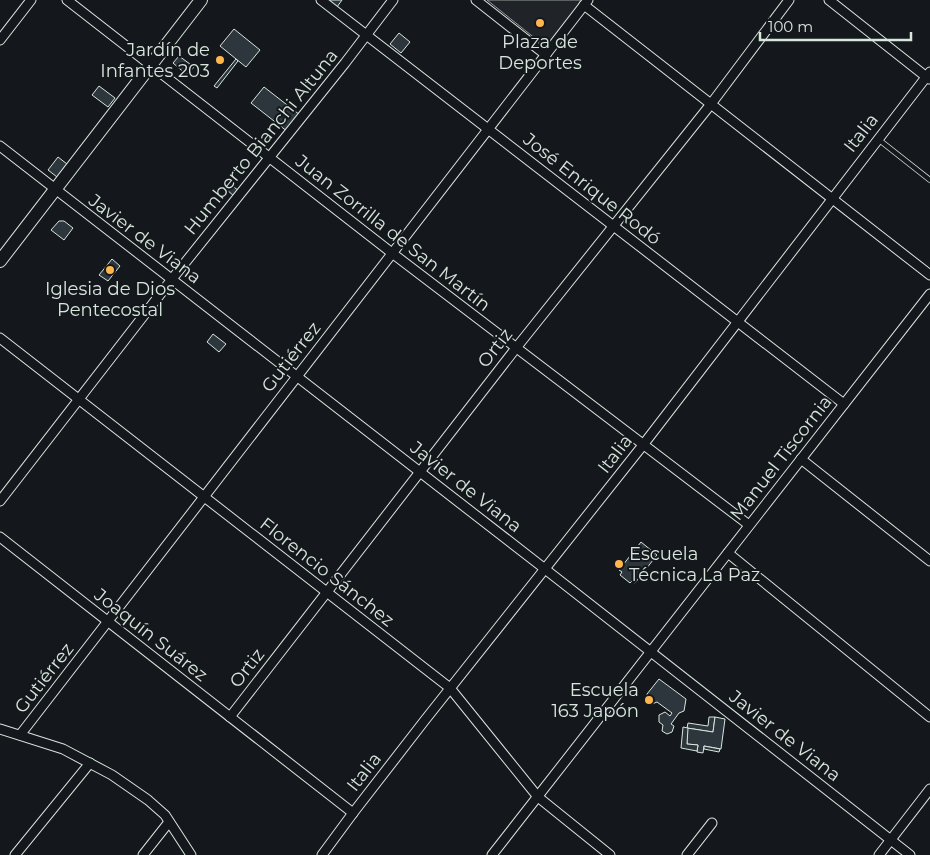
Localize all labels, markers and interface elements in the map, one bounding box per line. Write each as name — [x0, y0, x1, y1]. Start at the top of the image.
scale bar — [760, 10, 911, 42]
marker: Plaza de Deportes — [534, 17, 546, 29]
text: 100 m — [768, 17, 813, 36]
place label: Plaza de Deportes — [498, 31, 582, 74]
place label: Jardín de Infantes 203 — [100, 39, 210, 82]
street label: Humberto Bianchi Altuna — [179, 45, 343, 239]
marker: Jardín de Infantes 203 — [214, 54, 226, 66]
street label: Italia — [839, 109, 883, 157]
street label: José Enrique Rodó — [518, 128, 665, 250]
street label: Juan Zorrilla de San Martín — [290, 149, 495, 316]
street label: Javier de Viana — [84, 189, 206, 288]
marker: Iglesia de Dios Pentecostal — [104, 264, 116, 276]
place label: Iglesia de Dios Pentecostal — [45, 278, 175, 321]
street label: Gutiérrez — [257, 317, 325, 397]
street label: Ortiz — [473, 324, 517, 372]
street label: Manuel Tiscornia — [725, 391, 837, 525]
street label: Italia — [593, 430, 637, 478]
street label: Javier de Viana — [405, 436, 526, 537]
street label: Florencio Sánchez — [255, 513, 399, 631]
place label: Escuela Técnica La Paz — [629, 543, 760, 586]
marker: Escuela Técnica La Paz — [613, 558, 625, 570]
street label: Joaquín Suárez — [89, 583, 212, 686]
street label: Gutiérrez — [10, 638, 78, 718]
street label: Ortiz — [225, 644, 269, 692]
place label: Escuela 163 Japón — [551, 679, 639, 722]
street label: Javier de Viana — [724, 685, 845, 786]
marker: Escuela 163 Japón — [643, 694, 655, 706]
street label: Italia — [342, 748, 386, 796]

